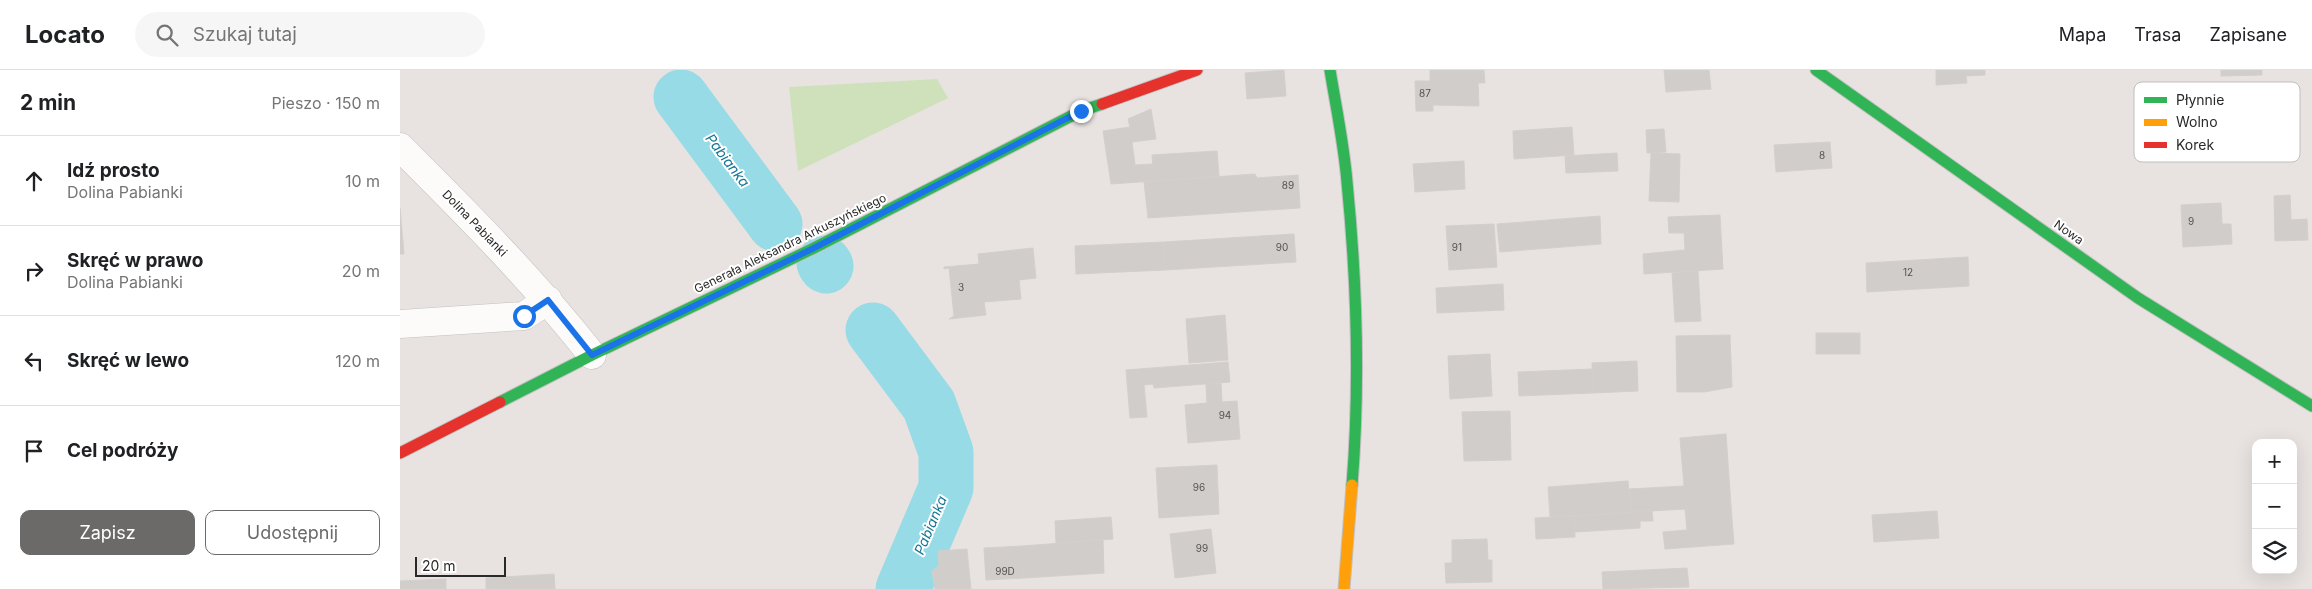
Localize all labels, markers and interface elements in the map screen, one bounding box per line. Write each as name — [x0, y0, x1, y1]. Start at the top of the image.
search box — [135, 12, 485, 57]
text: Locato — [25, 20, 105, 49]
icon: search — [153, 21, 181, 49]
text: Szukaj tutaj — [193, 23, 297, 46]
text: Mapa — [2059, 24, 2106, 45]
text: Trasa — [2134, 24, 2181, 45]
text: Zapisane — [2209, 24, 2287, 45]
legend — [2134, 82, 2300, 162]
house number: 87 — [1419, 87, 1431, 99]
text: 2 min — [20, 90, 76, 115]
text: Płynnie — [2176, 91, 2224, 108]
text: Pieszo · 150 m — [271, 93, 380, 113]
route end — [1070, 100, 1093, 123]
text: Wolno — [2176, 113, 2218, 130]
water label: Pabianka — [702, 130, 754, 190]
text: Korek — [2176, 136, 2214, 153]
house number: 8 — [1819, 149, 1825, 161]
text: Idź prosto — [67, 159, 160, 182]
icon: ahead — [20, 167, 48, 195]
text: 10 m — [345, 171, 380, 191]
house number: 89 — [1282, 179, 1294, 191]
text: Dolina Pabianki — [67, 182, 183, 202]
street label: Dolina Pabianki — [439, 187, 511, 260]
street label: Generała Aleksandra Arkuszyńskiego — [691, 190, 889, 296]
house number: 9 — [2188, 215, 2194, 227]
street label: Nowa — [2051, 217, 2087, 247]
house number: 90 — [1276, 241, 1288, 253]
house number: 91 — [1452, 241, 1462, 253]
text: Skręć w prawo — [67, 249, 203, 272]
icon: right — [20, 257, 48, 285]
text: 20 m — [342, 261, 380, 281]
house number: 12 — [1903, 266, 1913, 278]
text: Dolina Pabianki — [67, 272, 183, 292]
house number: 3 — [958, 281, 964, 293]
route start — [513, 305, 536, 328]
icon: left — [20, 347, 48, 375]
text: Skręć w lewo — [67, 349, 189, 372]
text: 120 m — [335, 351, 380, 371]
house number: 94 — [1219, 409, 1231, 421]
icon: arrive — [20, 437, 48, 465]
text: Cel podróży — [67, 439, 179, 462]
map controls — [2252, 439, 2297, 574]
button: + — [2252, 439, 2297, 484]
house number: 96 — [1193, 481, 1205, 493]
button: − — [2252, 484, 2297, 529]
water label: Pabianka — [910, 493, 950, 557]
button: Zapisz — [20, 510, 195, 555]
button: Udostępnij — [205, 510, 380, 555]
button: layers — [2252, 529, 2297, 574]
house number: 99 — [1196, 542, 1208, 554]
scale bar — [415, 554, 506, 577]
text: 20 m — [422, 557, 456, 574]
house number: 99D — [995, 565, 1015, 577]

